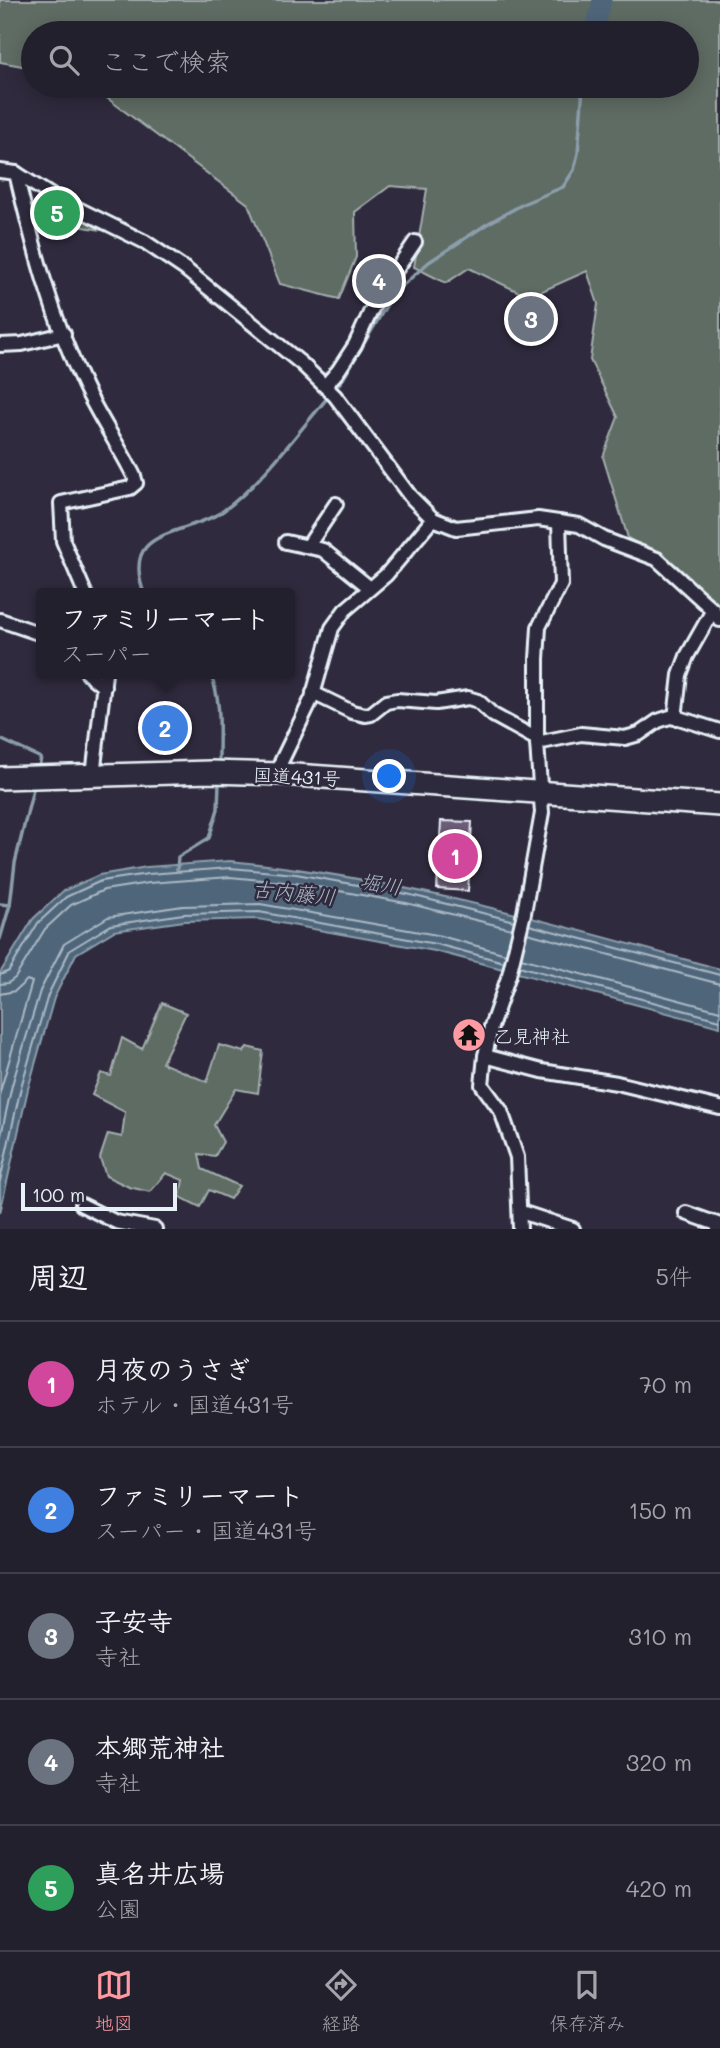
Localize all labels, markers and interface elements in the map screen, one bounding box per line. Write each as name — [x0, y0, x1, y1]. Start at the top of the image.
search box — [21, 21, 699, 98]
icon: search — [45, 41, 83, 79]
text: ここで検索 — [101, 44, 231, 78]
pin: 5 — [34, 187, 80, 239]
pin: 4 — [356, 255, 402, 307]
pin: 3 — [508, 293, 554, 345]
popup — [36, 588, 295, 679]
text: ファミリーマート — [61, 601, 270, 635]
text: スーパー — [61, 638, 152, 668]
pin: 2 — [142, 702, 188, 754]
your location — [372, 759, 406, 793]
street label: 国道431号 — [253, 761, 341, 791]
pin: 1 — [432, 830, 478, 882]
water label: 堀川 — [358, 866, 404, 900]
water label: 古内藤川 — [251, 874, 337, 910]
temple icon: 乙見神社 — [450, 1016, 488, 1054]
place label: 乙見神社 — [494, 1023, 570, 1048]
scale bar — [21, 1180, 177, 1212]
text: 100 m — [32, 1182, 85, 1207]
text: 周辺 — [28, 1256, 88, 1296]
text: 5件 — [656, 1261, 692, 1291]
text: 月夜のうさぎ — [95, 1352, 251, 1386]
text: 1 — [46, 1369, 56, 1399]
text: 70 m — [639, 1369, 692, 1399]
text: ホテル · 国道431号 — [95, 1389, 294, 1419]
text: ファミリーマート — [95, 1478, 304, 1512]
text: 2 — [45, 1495, 57, 1525]
text: 150 m — [628, 1495, 692, 1525]
text: スーパー · 国道431号 — [95, 1515, 317, 1545]
text: 子安寺 — [95, 1604, 173, 1638]
text: 3 — [44, 1621, 58, 1651]
text: 310 m — [628, 1621, 692, 1651]
text: 寺社 — [95, 1641, 141, 1671]
text: 本郷荒神社 — [95, 1730, 225, 1764]
text: 4 — [44, 1747, 58, 1777]
text: 320 m — [626, 1747, 692, 1777]
text: 寺社 — [95, 1767, 141, 1797]
text: 真名井広場 — [95, 1856, 225, 1890]
text: 5 — [44, 1873, 58, 1903]
text: 420 m — [626, 1873, 692, 1903]
text: 公園 — [95, 1893, 141, 1923]
tab: 地図 — [95, 1966, 133, 2035]
tab: 経路 — [322, 1966, 360, 2035]
tab: 保存済み — [549, 1966, 625, 2035]

